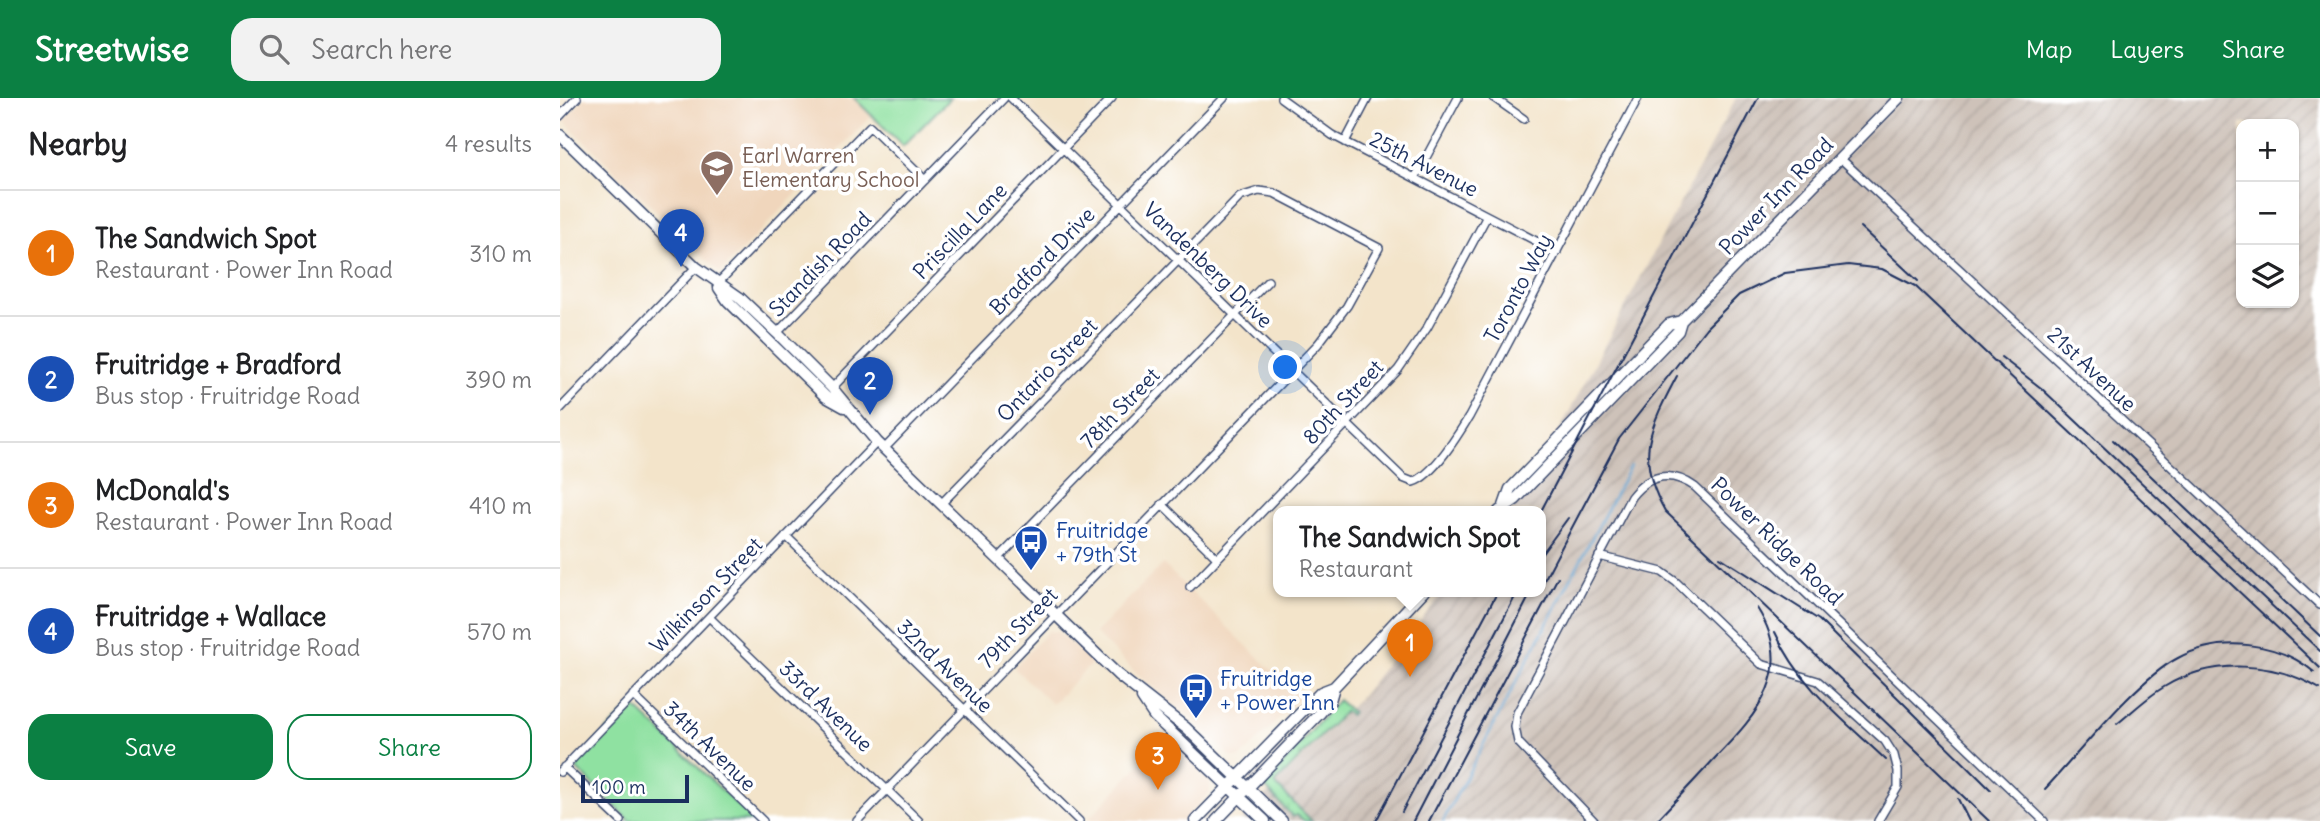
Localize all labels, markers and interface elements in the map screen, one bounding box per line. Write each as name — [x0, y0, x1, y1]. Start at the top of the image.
search box — [231, 18, 721, 81]
text: Streetwise — [35, 28, 189, 70]
icon: search — [255, 30, 293, 68]
text: Search here — [311, 33, 452, 66]
text: Map — [2026, 34, 2072, 64]
text: Layers — [2110, 34, 2184, 64]
text: Share — [2222, 34, 2285, 64]
map controls — [2236, 119, 2299, 308]
button: + — [2236, 119, 2299, 182]
text: Nearby — [28, 125, 128, 163]
street label: 25th Avenue — [1365, 125, 1483, 203]
text: 4 results — [445, 129, 532, 158]
street label: Power Inn Road — [1713, 132, 1839, 260]
place label: Earl Warren Elementary School — [742, 142, 919, 193]
school or university icon: Earl Warren Elementary School — [698, 148, 736, 197]
street label: Priscilla Lane — [907, 177, 1013, 285]
button: − — [2236, 182, 2299, 245]
street label: Vandenberg Drive — [1138, 196, 1278, 334]
street label: Bradford Drive — [984, 201, 1100, 321]
street label: Standish Road — [763, 206, 877, 322]
pin: 4 — [658, 209, 704, 267]
text: The Sandwich Spot — [95, 222, 317, 255]
street label: Toronto Way — [1478, 229, 1558, 347]
text: 1 — [46, 239, 56, 268]
text: 310 m — [469, 239, 532, 268]
button: layers — [2236, 245, 2299, 308]
text: Restaurant · Power Inn Road — [95, 255, 393, 284]
street label: Ontario Street — [991, 313, 1103, 427]
street label: 21st Avenue — [2042, 321, 2142, 417]
text: Fruitridge + Bradford — [95, 348, 341, 381]
your location — [1268, 350, 1302, 384]
street label: 80th Street — [1297, 354, 1389, 450]
pin: 2 — [847, 357, 893, 415]
street label: 78th Street — [1075, 362, 1165, 454]
text: 2 — [45, 365, 57, 394]
text: 390 m — [465, 365, 532, 394]
text: Bus stop · Fruitridge Road — [95, 381, 360, 410]
street label: Power Ridge Road — [1705, 471, 1849, 611]
text: McDonald's — [95, 474, 230, 507]
text: 3 — [44, 491, 58, 520]
text: 410 m — [469, 491, 532, 520]
popup — [1273, 506, 1546, 597]
text: Restaurant · Power Inn Road — [95, 507, 393, 536]
place label: Fruitridge + 79th St — [1056, 517, 1148, 568]
text: The Sandwich Spot — [1299, 521, 1520, 554]
bus stop icon: Fruitridge + 79th St — [1012, 523, 1050, 572]
street label: Wilkinson Street — [644, 531, 768, 659]
text: Restaurant — [1299, 554, 1413, 583]
street label: 79th Street — [973, 582, 1063, 674]
text: Fruitridge + Wallace — [95, 600, 326, 633]
street label: 32nd Avenue — [891, 613, 999, 719]
text: 4 — [44, 617, 58, 646]
text: 570 m — [467, 617, 532, 646]
pin: 1 — [1387, 619, 1433, 677]
text: Bus stop · Fruitridge Road — [95, 633, 360, 662]
street label: 33rd Avenue — [773, 655, 879, 757]
place label: Fruitridge + Power Inn — [1220, 665, 1335, 716]
bus stop icon: Fruitridge + Power Inn — [1177, 671, 1215, 720]
street label: 34th Avenue — [658, 695, 762, 797]
button: Save — [28, 714, 273, 780]
button: Share — [287, 714, 532, 780]
pin: 3 — [1135, 732, 1181, 790]
scale bar — [581, 772, 690, 804]
text: 100 m — [592, 775, 646, 799]

